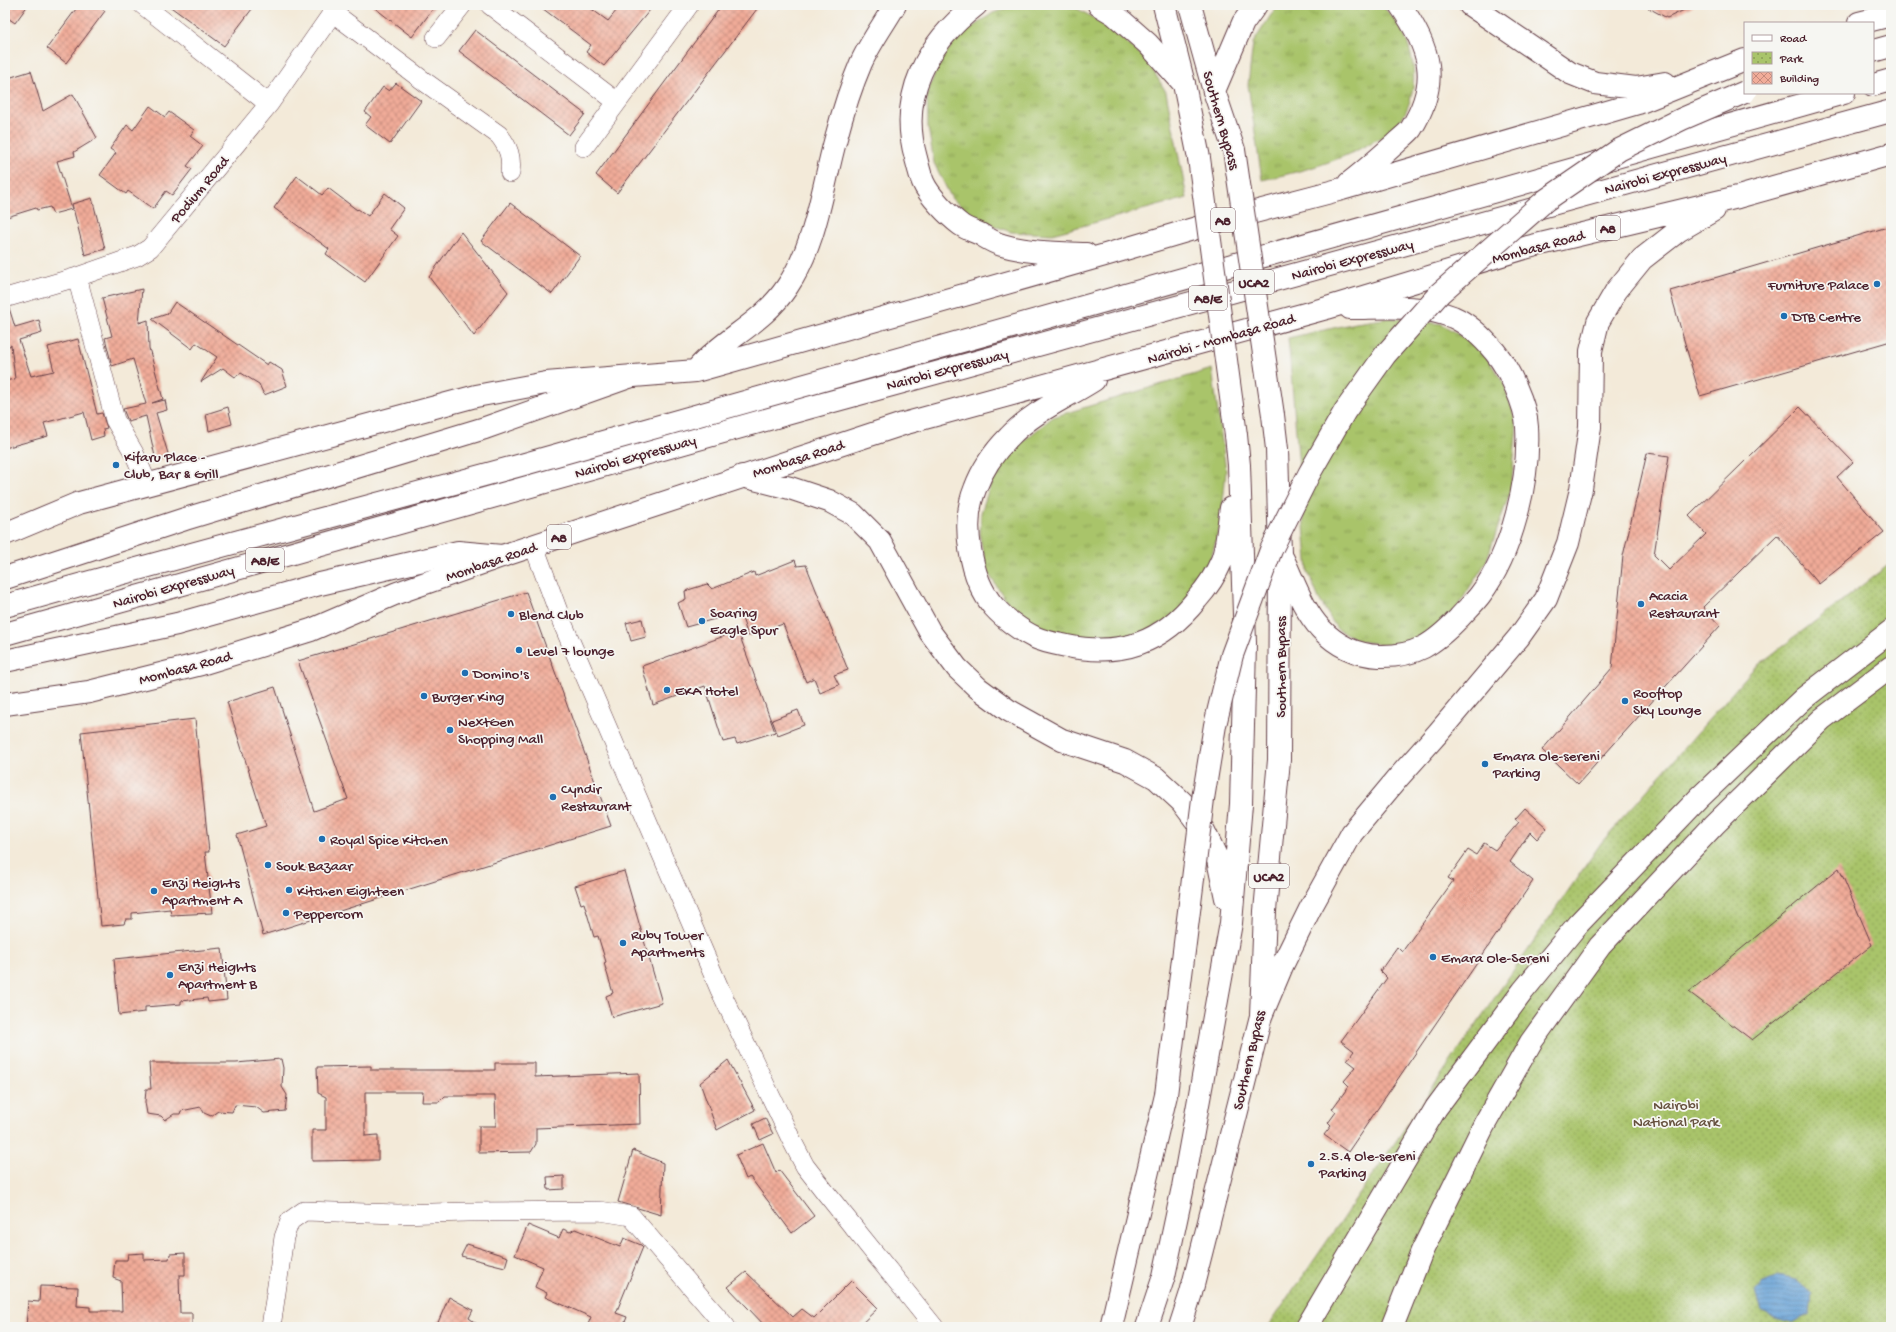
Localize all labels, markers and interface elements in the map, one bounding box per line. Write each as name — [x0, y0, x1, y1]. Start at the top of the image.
legend — [1744, 22, 1874, 94]
text: Road — [1780, 33, 1807, 47]
text: Park — [1779, 53, 1805, 67]
street label: Southern Bypass — [1197, 69, 1243, 172]
text: Building — [1779, 73, 1819, 87]
street label: Nairobi Expressway — [1603, 150, 1729, 200]
street label: Podium Road — [167, 152, 235, 228]
road number: A8 — [1211, 208, 1235, 232]
road number: A8 — [1596, 216, 1620, 240]
street label: Mombasa Road — [1490, 227, 1588, 269]
street label: Nairobi Expressway — [1290, 236, 1416, 286]
road number: UCA2 — [1234, 270, 1274, 294]
place label: Furniture Palace — [1767, 277, 1869, 295]
marker: Furniture Palace — [1872, 279, 1882, 289]
road number: A8/E — [1189, 286, 1227, 310]
place label: DTB Centre — [1791, 309, 1861, 327]
street label: Nairobi - Mombasa Road — [1146, 310, 1299, 370]
marker: DTB Centre — [1779, 311, 1789, 321]
street label: Nairobi Expressway — [885, 346, 1011, 396]
street label: Nairobi Expressway — [573, 432, 699, 484]
street label: Mombasa Road — [751, 436, 848, 483]
place label: Kifaru Place - Club, Bar & Grill — [124, 449, 219, 484]
marker: Kifaru Place - Club, Bar & Grill — [111, 460, 121, 470]
road number: A8 — [547, 525, 571, 549]
street label: Mombasa Road — [444, 538, 541, 587]
road number: A8/E — [246, 548, 284, 572]
street label: Nairobi Expressway — [111, 562, 237, 614]
place label: Acacia Restaurant — [1649, 588, 1720, 623]
marker: Acacia Restaurant — [1636, 599, 1646, 609]
place label: Soaring Eagle Spur — [710, 605, 779, 640]
place label: Blend Club — [518, 607, 584, 625]
marker: Blend Club — [506, 609, 516, 619]
marker: Soaring Eagle Spur — [697, 616, 707, 626]
street label: Southern Bypass — [1273, 616, 1291, 718]
place label: Level 7 lounge — [527, 643, 615, 661]
marker: Level 7 lounge — [514, 645, 524, 655]
street label: Mombasa Road — [137, 648, 235, 690]
place label: Domino's — [472, 666, 529, 684]
marker: Domino's — [460, 668, 470, 678]
place label: EKA Hotel — [675, 683, 739, 701]
marker: EKA Hotel — [662, 685, 672, 695]
place label: Rooftop Sky Lounge — [1633, 685, 1702, 720]
place label: Burger King — [431, 689, 504, 707]
marker: Burger King — [419, 691, 429, 701]
marker: Rooftop Sky Lounge — [1620, 696, 1630, 706]
place label: NextGen Shopping Mall — [458, 714, 543, 749]
marker: NextGen Shopping Mall — [445, 725, 455, 735]
place label: Emara Ole-sereni Parking — [1492, 748, 1600, 783]
marker: Emara Ole-sereni Parking — [1480, 759, 1490, 769]
place label: Cyndir Restaurant — [561, 781, 632, 816]
marker: Cyndir Restaurant — [548, 792, 558, 802]
place label: Royal Spice Kitchen — [330, 832, 448, 850]
marker: Royal Spice Kitchen — [317, 834, 327, 844]
place label: Souk Bazaar — [276, 858, 354, 876]
marker: Souk Bazaar — [263, 860, 273, 870]
road number: UCA2 — [1249, 864, 1289, 888]
place label: Enzi Heights Apartment A — [162, 875, 243, 910]
place label: Kitchen Eighteen — [297, 883, 404, 901]
marker: Kitchen Eighteen — [284, 885, 294, 895]
marker: Enzi Heights Apartment A — [149, 886, 159, 896]
place label: Peppercorn — [293, 906, 363, 924]
marker: Peppercorn — [281, 908, 291, 918]
place label: Ruby Tower Apartments — [631, 927, 705, 962]
marker: Ruby Tower Apartments — [618, 938, 628, 948]
place label: Emara Ole-Sereni — [1441, 950, 1549, 968]
marker: Emara Ole-Sereni — [1428, 952, 1438, 962]
place label: Enzi Heights Apartment B — [178, 959, 257, 994]
marker: Enzi Heights Apartment B — [165, 970, 175, 980]
street label: Southern Bypass — [1230, 1009, 1270, 1112]
park label: Nairobi National Park — [1633, 1097, 1720, 1132]
place label: 2.5.4 Ole-sereni Parking — [1318, 1148, 1416, 1183]
marker: 2.5.4 Ole-sereni Parking — [1306, 1159, 1316, 1169]

